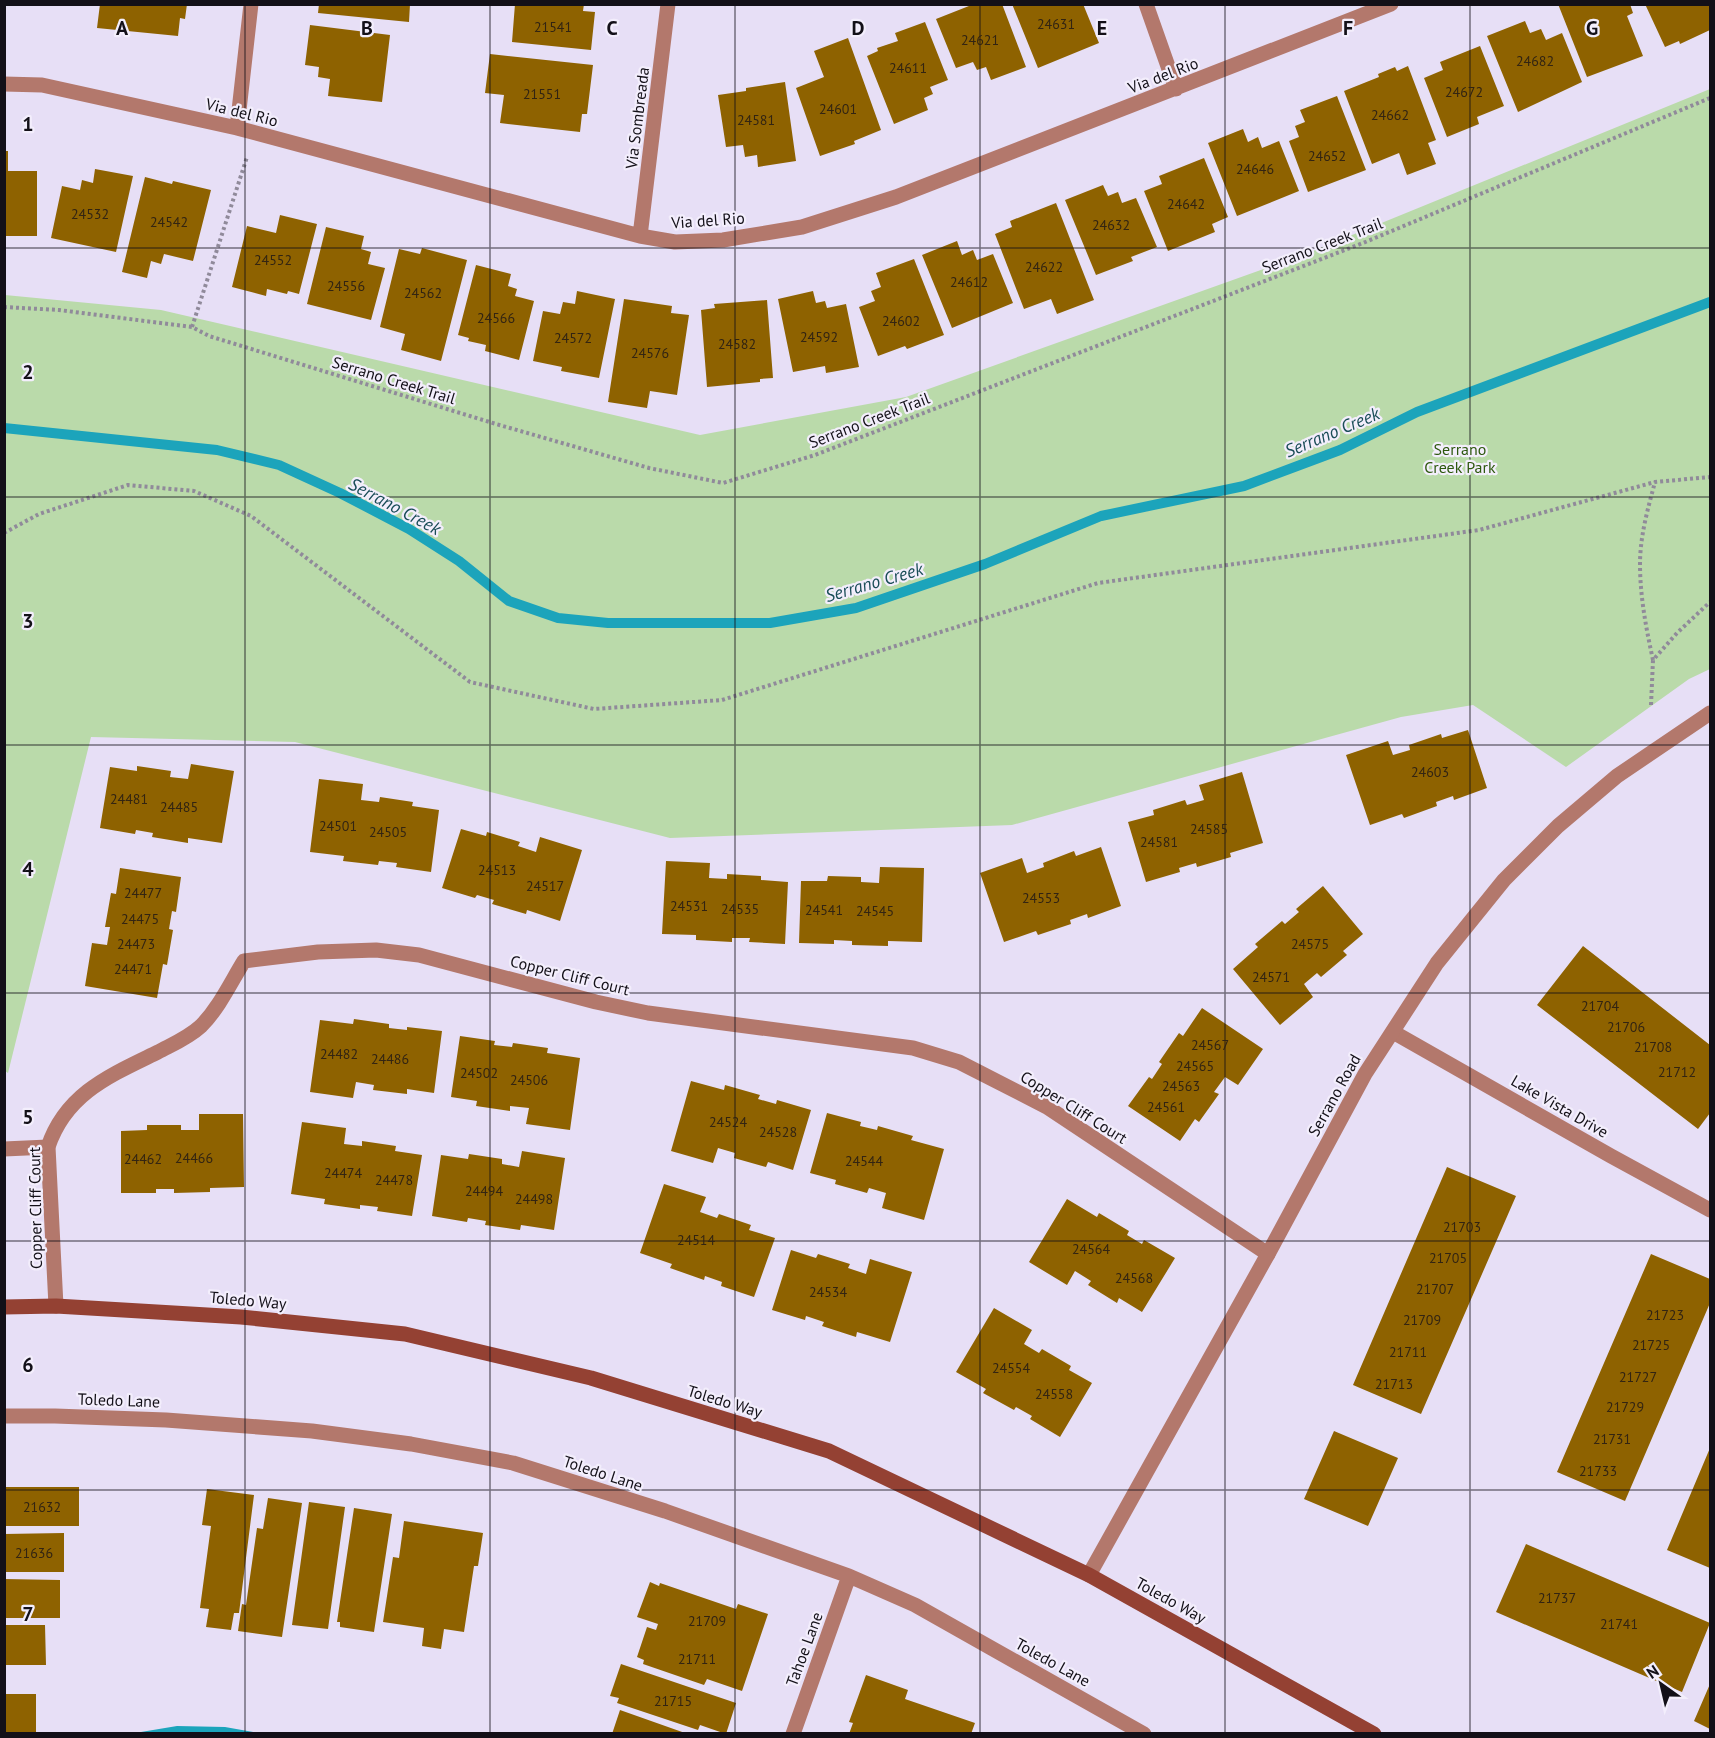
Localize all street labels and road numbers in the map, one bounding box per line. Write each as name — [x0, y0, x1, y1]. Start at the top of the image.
street label: Via del Rio — [1124, 52, 1201, 98]
street label: Via Sombreada — [621, 66, 653, 171]
street label: Via del Rio — [203, 93, 280, 131]
street label: Via del Rio — [670, 207, 745, 233]
street label: Serrano Creek Trail — [1259, 213, 1386, 277]
street label: Serrano Creek Trail — [330, 352, 458, 408]
street label: Serrano Creek Trail — [806, 388, 933, 452]
street label: Copper Cliff Court — [508, 951, 632, 1000]
street label: Serrano Road — [1303, 1050, 1365, 1140]
street label: Copper Cliff Court — [1017, 1066, 1132, 1148]
street label: Lake Vista Drive — [1508, 1070, 1612, 1142]
street label: Copper Cliff Court — [24, 1146, 46, 1269]
street label: Toledo Way — [209, 1287, 288, 1313]
street label: Toledo Way — [685, 1380, 765, 1422]
street label: Toledo Lane — [77, 1389, 161, 1411]
street label: Toledo Lane — [561, 1451, 645, 1495]
street label: Toledo Way — [1132, 1573, 1210, 1628]
street label: Tahoe Lane — [781, 1609, 827, 1689]
street label: Toledo Lane — [1012, 1633, 1094, 1691]

